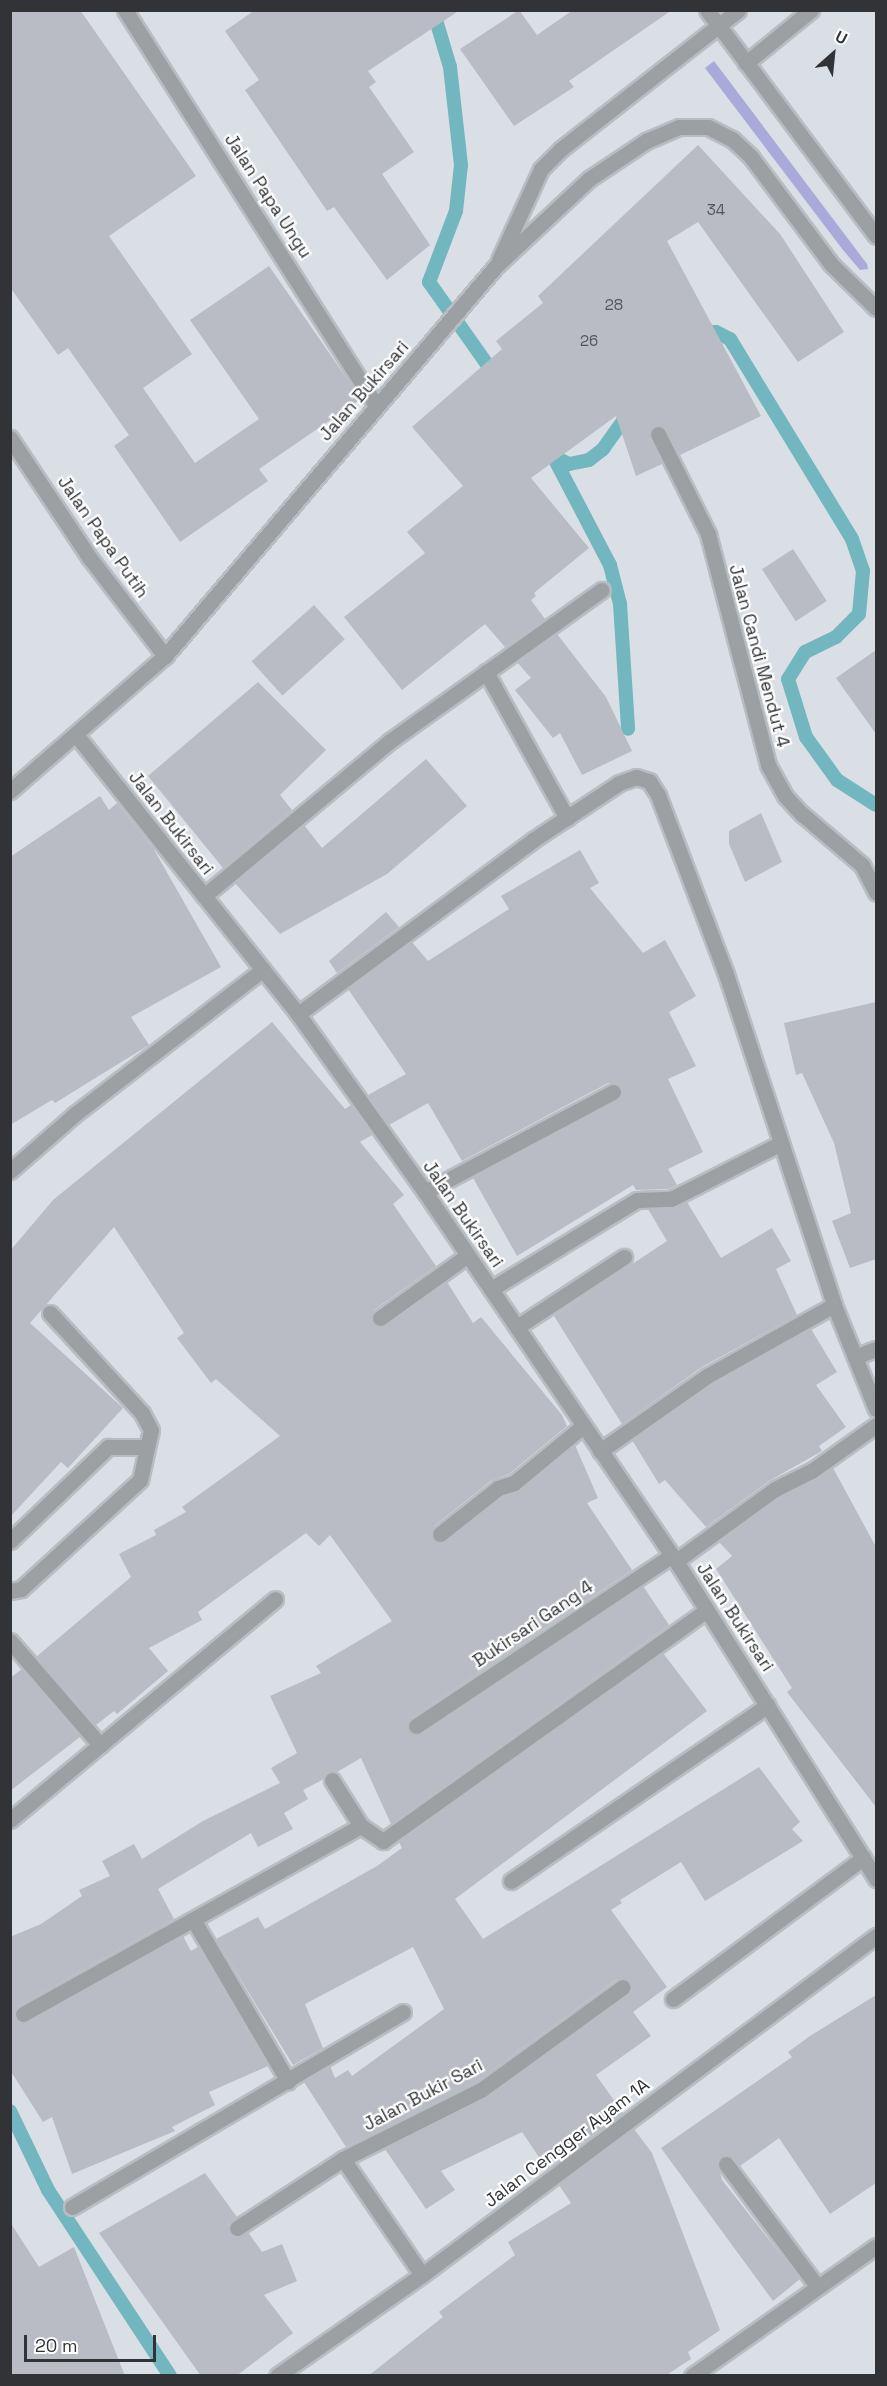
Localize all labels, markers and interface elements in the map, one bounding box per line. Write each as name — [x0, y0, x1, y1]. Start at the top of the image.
north arrow — [803, 24, 863, 84]
text: U — [832, 26, 851, 49]
street label: Jalan Papa Ungu — [220, 130, 316, 262]
house number: 34 — [707, 201, 725, 219]
house number: 28 — [605, 296, 623, 314]
house number: 26 — [580, 332, 598, 350]
street label: Jalan Bukirsari — [315, 337, 413, 445]
street label: Jalan Papa Putih — [53, 472, 153, 602]
street label: Jalan Candi Mendut 4 — [724, 562, 794, 750]
street label: Jalan Bukirsari — [124, 767, 218, 879]
street label: Jalan Bukirsari — [418, 1156, 508, 1272]
street label: Jalan Bukirsari — [692, 1558, 778, 1676]
street label: Bukirsari Gang 4 — [469, 1576, 597, 1672]
street label: Jalan Bukir Sari — [360, 2054, 486, 2136]
street label: Jalan Cengger Ayam 1A — [480, 2074, 654, 2212]
scale bar — [27, 2323, 159, 2361]
text: 20 m — [35, 2334, 78, 2357]

